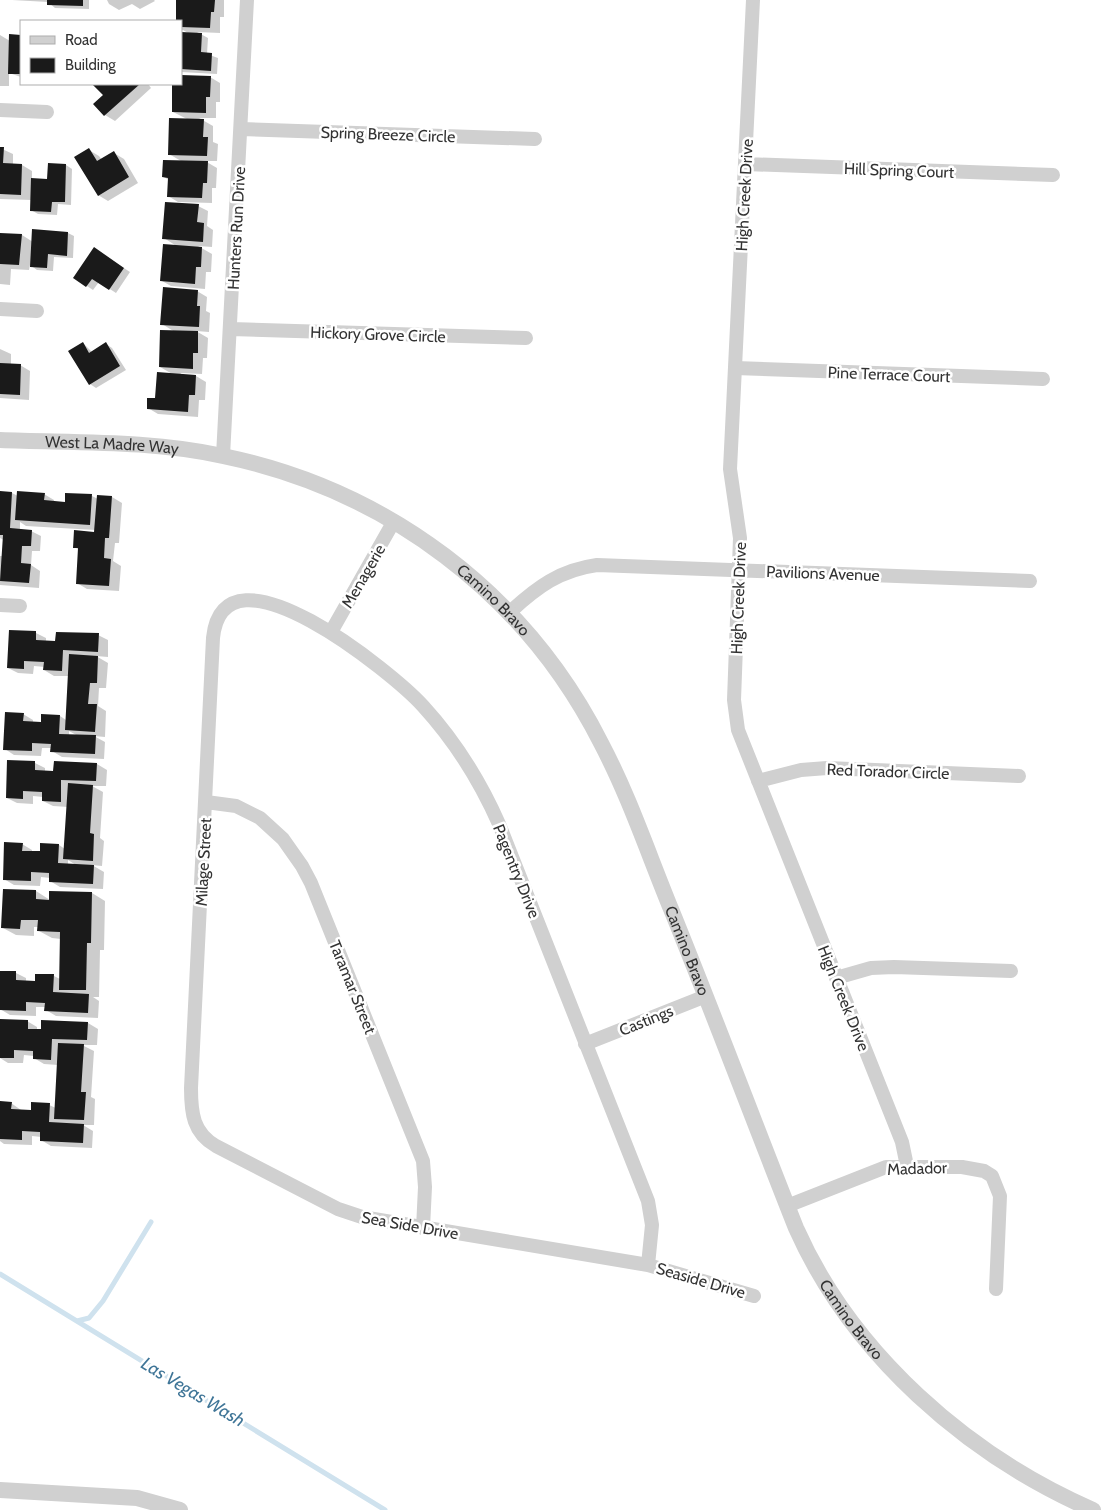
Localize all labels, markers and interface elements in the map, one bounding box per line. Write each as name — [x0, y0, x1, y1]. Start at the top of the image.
legend — [20, 20, 182, 85]
text: Road — [65, 31, 98, 49]
text: Building — [65, 56, 116, 74]
street label: Spring Breeze Circle — [320, 123, 456, 146]
street label: High Creek Drive — [732, 138, 757, 252]
street label: Hill Spring Court — [844, 159, 955, 182]
street label: Hunters Run Drive — [224, 166, 249, 290]
street label: Hickory Grove Circle — [310, 323, 446, 346]
street label: Pine Terrace Court — [827, 363, 951, 386]
street label: West La Madre Way — [45, 432, 180, 458]
street label: Menagerie — [338, 541, 389, 611]
street label: High Creek Drive — [727, 542, 750, 655]
street label: Camino Bravo — [453, 560, 534, 640]
street label: Pavilions Avenue — [766, 562, 880, 585]
street label: Red Torador Circle — [826, 760, 950, 783]
street label: Milage Street — [192, 817, 215, 907]
street label: Pagentry Drive — [489, 821, 544, 921]
street label: Camino Bravo — [661, 903, 714, 998]
street label: Taramar Street — [325, 938, 380, 1037]
street label: High Creek Drive — [814, 943, 873, 1054]
street label: Castings — [616, 1001, 676, 1040]
street label: Madador — [887, 1158, 948, 1179]
street label: Sea Side Drive — [360, 1208, 460, 1243]
street label: Seaside Drive — [654, 1259, 748, 1302]
street label: Camino Bravo — [815, 1276, 887, 1364]
water label: Las Vegas Wash — [137, 1352, 249, 1432]

